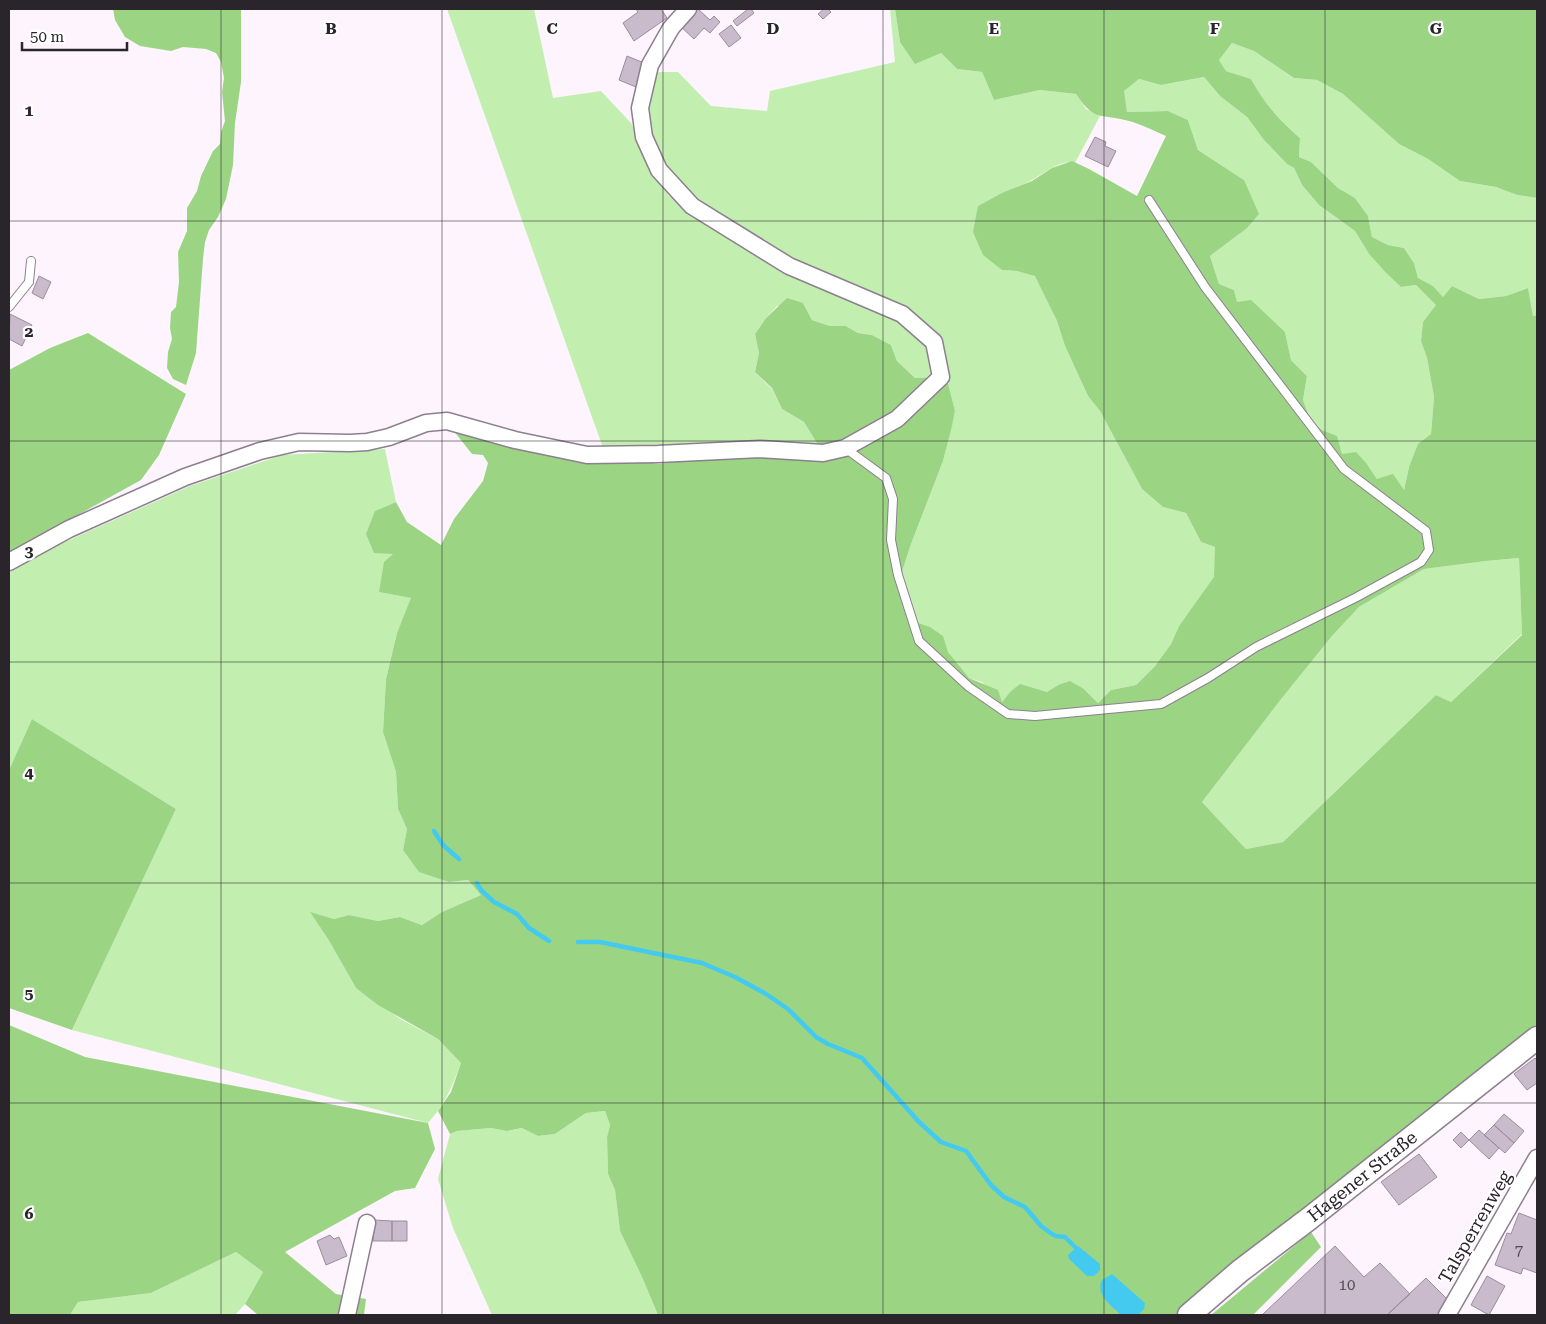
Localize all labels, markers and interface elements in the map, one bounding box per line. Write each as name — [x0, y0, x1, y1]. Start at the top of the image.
text: B — [325, 19, 337, 38]
text: C — [546, 19, 558, 38]
text: D — [767, 19, 780, 38]
text: E — [989, 19, 999, 38]
text: F — [1210, 19, 1220, 38]
text: G — [1430, 19, 1443, 38]
scale bar — [22, 20, 128, 52]
text: 50 m — [30, 28, 65, 46]
text: 1 — [25, 101, 34, 120]
text: 2 — [25, 322, 34, 341]
text: 3 — [25, 542, 34, 561]
text: 4 — [25, 763, 34, 782]
text: 5 — [25, 984, 34, 1003]
street label: Hagener Straße — [1303, 1126, 1421, 1226]
street label: Talsperrenweg — [1434, 1166, 1516, 1287]
text: 6 — [25, 1204, 34, 1223]
house number: 7 — [1515, 1241, 1523, 1259]
house number: 10 — [1339, 1276, 1355, 1294]

